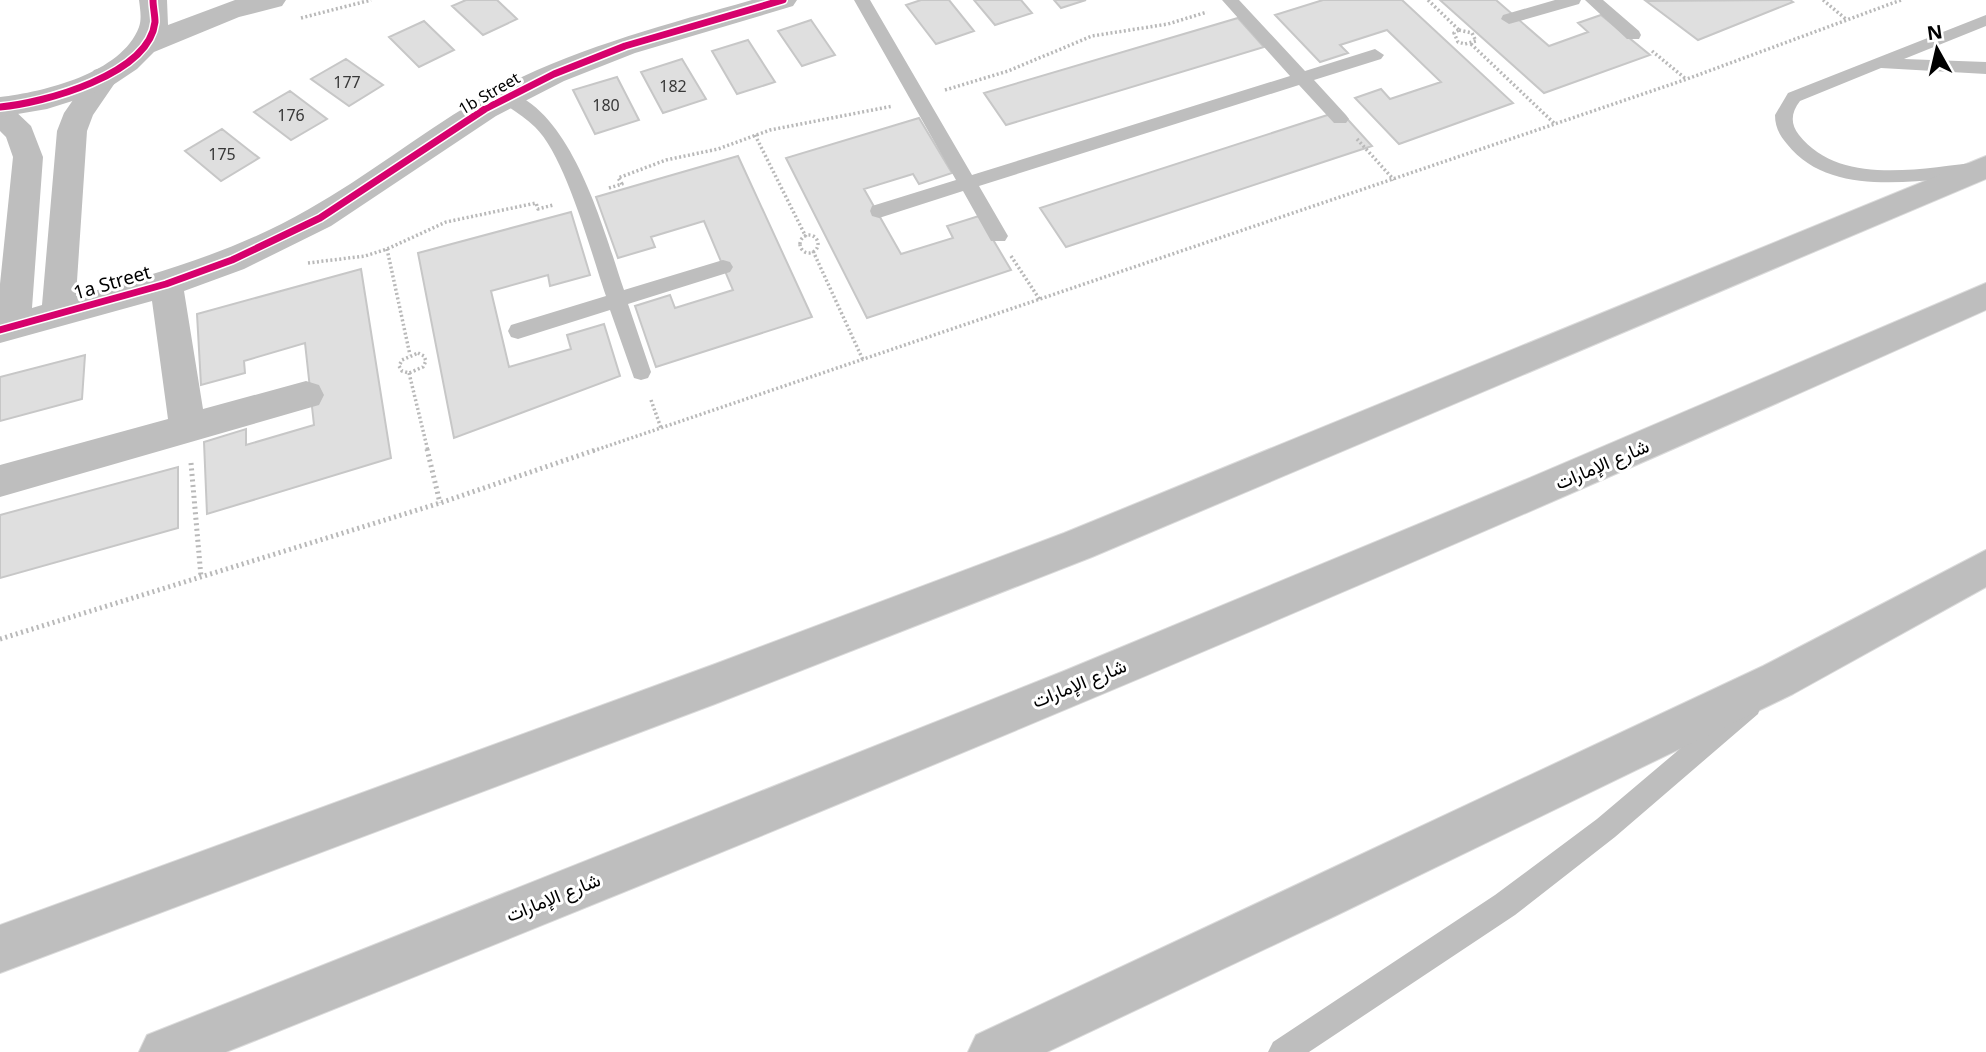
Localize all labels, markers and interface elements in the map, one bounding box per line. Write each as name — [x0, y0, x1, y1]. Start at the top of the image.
north arrow — [1902, 14, 1972, 84]
text: N — [1925, 18, 1944, 46]
street label: 1b Street — [454, 66, 524, 119]
house number: 177 — [333, 71, 361, 93]
house number: 182 — [659, 75, 687, 97]
house number: 180 — [592, 94, 620, 116]
house number: 176 — [277, 104, 305, 126]
house number: 175 — [208, 143, 236, 165]
street label: 1a Street — [70, 259, 154, 305]
street label: شارع الإمارات — [1551, 433, 1653, 495]
street label: شارع الإمارات — [1028, 652, 1130, 714]
street label: شارع الإمارات — [502, 866, 604, 928]

